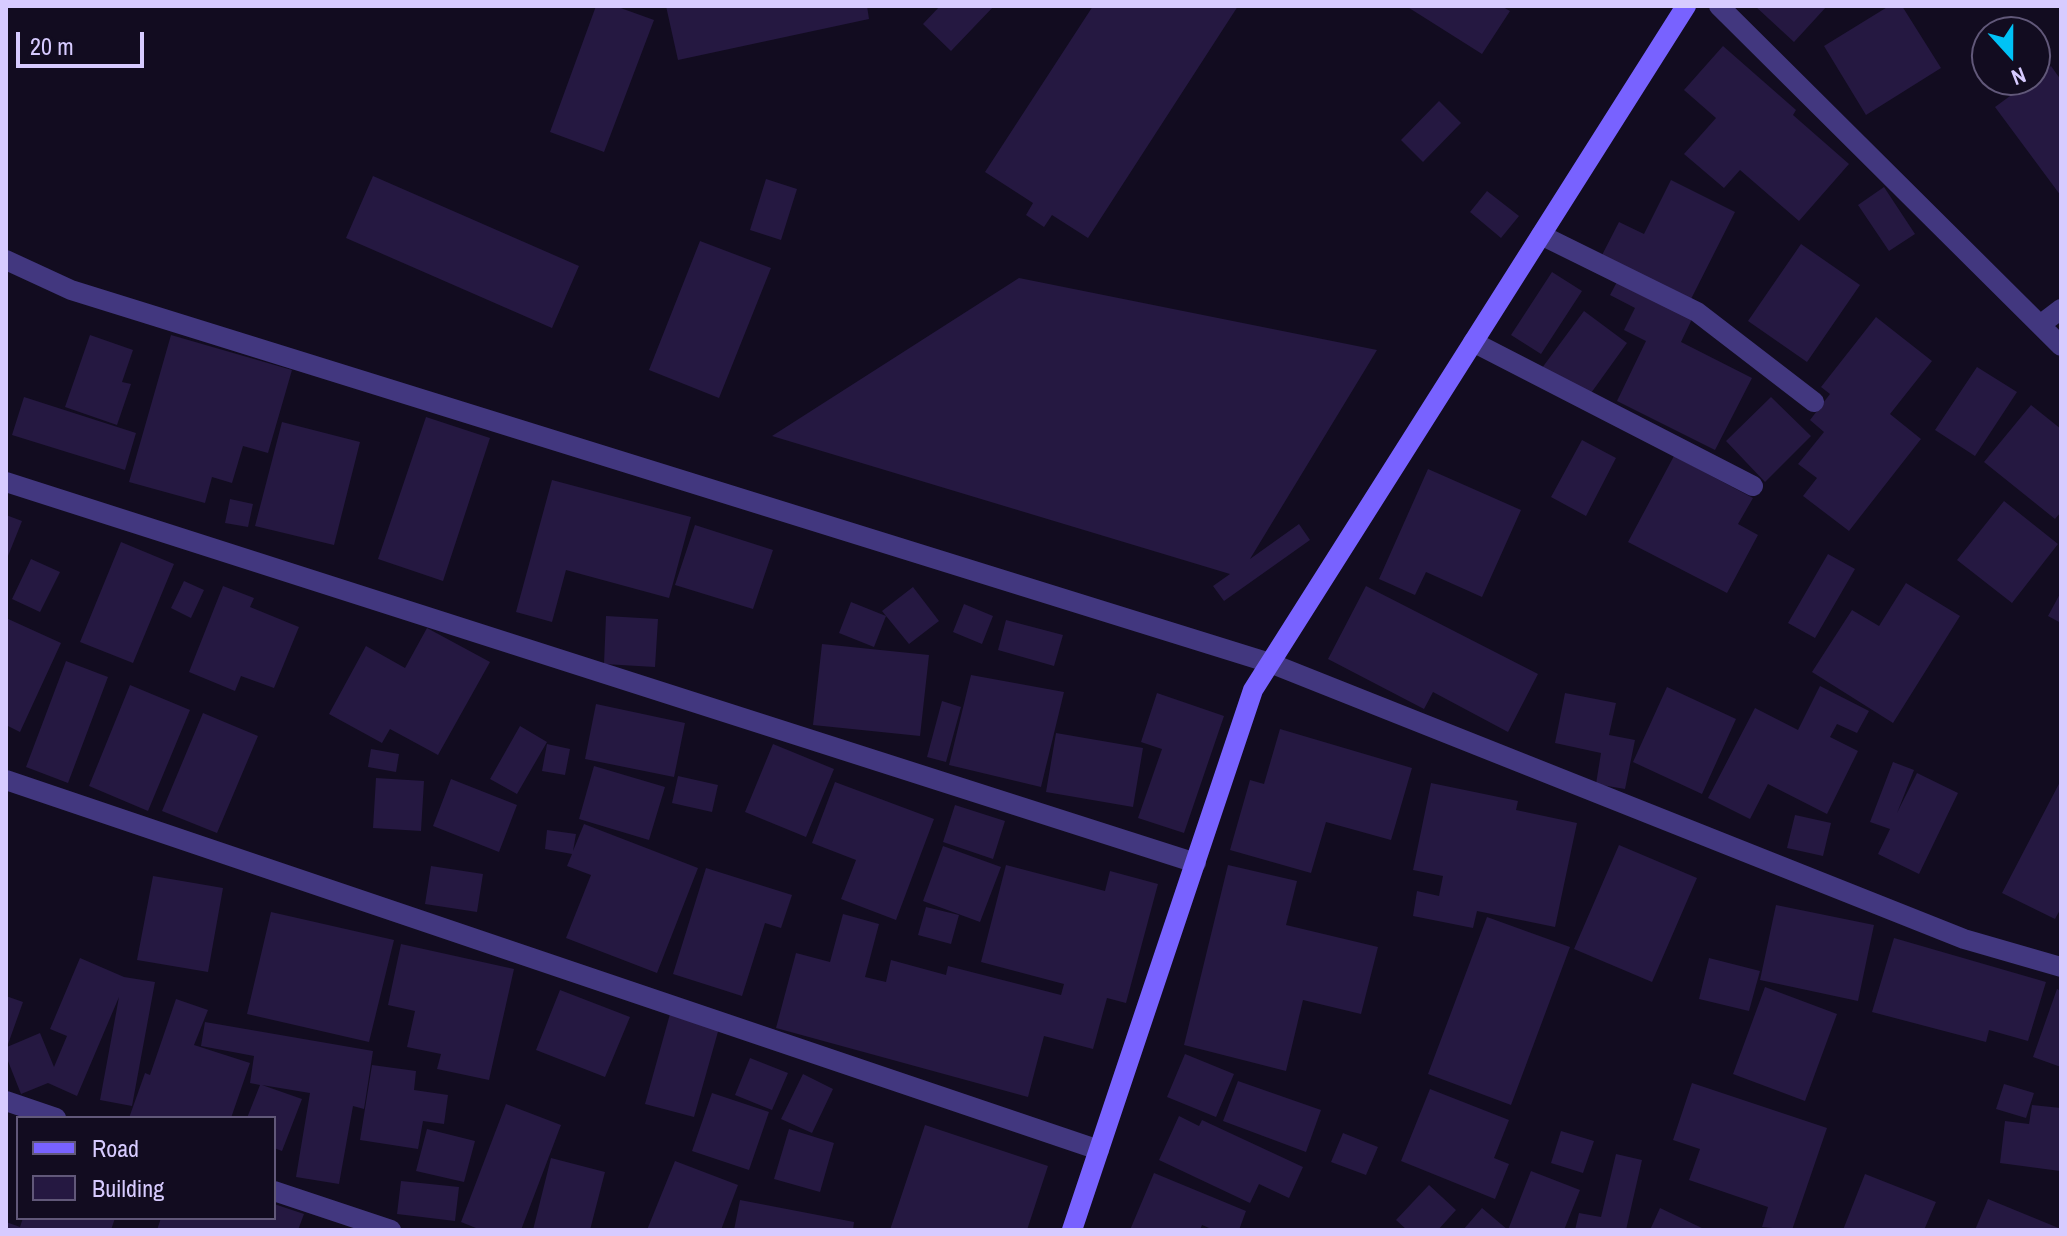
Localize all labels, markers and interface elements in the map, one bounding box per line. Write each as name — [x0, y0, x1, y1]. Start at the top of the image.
scale bar — [20, 16, 148, 66]
north arrow — [1971, 16, 2051, 96]
text: 20 m — [30, 30, 74, 62]
text: N — [2007, 60, 2030, 93]
legend — [16, 1116, 276, 1220]
text: Road — [92, 1132, 139, 1164]
text: Building — [92, 1172, 164, 1204]

